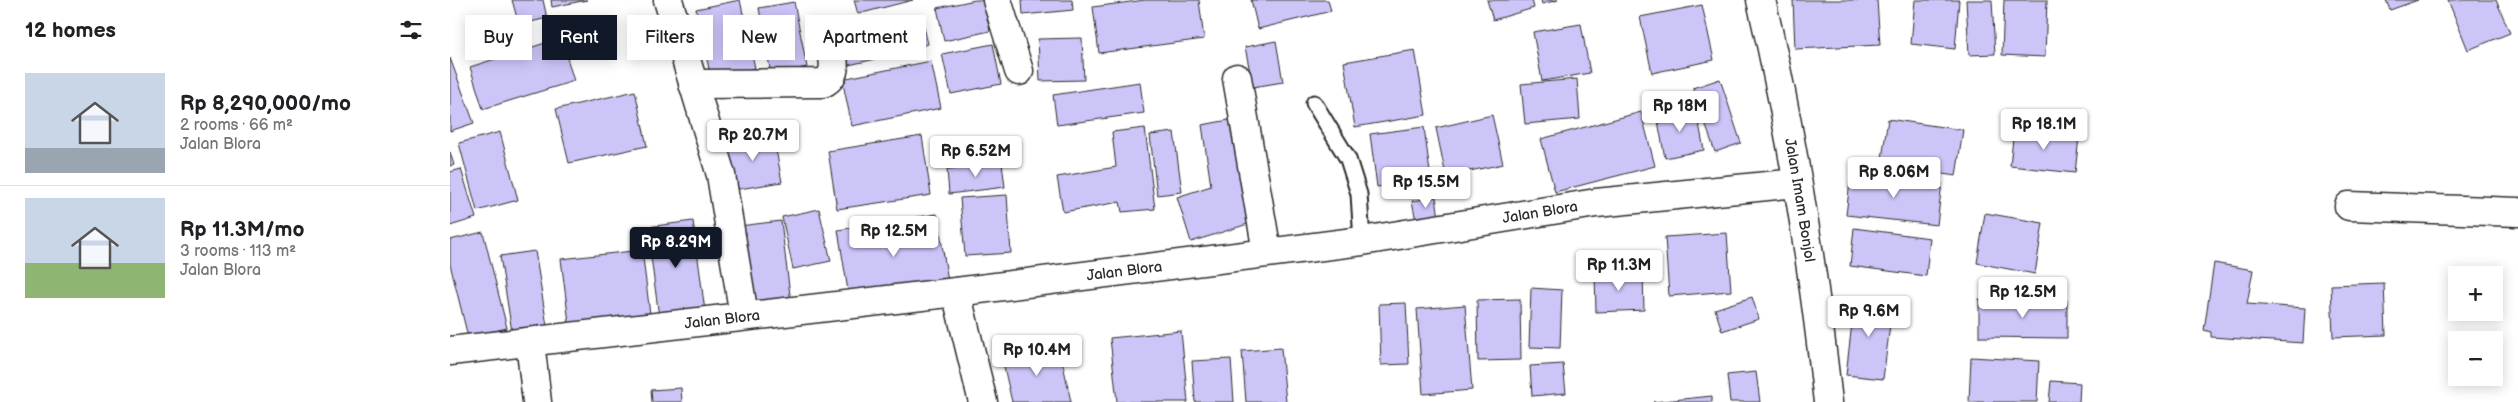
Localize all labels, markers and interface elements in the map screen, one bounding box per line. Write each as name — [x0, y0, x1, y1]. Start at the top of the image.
chip: Buy — [465, 15, 532, 60]
chip: Rent — [542, 15, 617, 60]
chip: Filters — [627, 15, 713, 60]
chip: New — [723, 15, 795, 60]
chip: Apartment — [805, 15, 926, 60]
icon: filters — [397, 16, 425, 44]
text: 12 homes — [25, 18, 116, 43]
pin: Rp 18M — [1639, 90, 1721, 133]
text: Rp 8,290,000/mo — [180, 91, 351, 116]
icon: home — [65, 93, 125, 153]
text: Rp 18M — [1653, 97, 1707, 116]
pin: Rp 18.1M — [1992, 108, 2096, 151]
text: Rp 18.1M — [2012, 115, 2076, 134]
text: 2 rooms · 66 m² — [180, 116, 293, 135]
pin: Rp 20.7M — [701, 120, 805, 162]
text: Rp 20.7M — [718, 126, 788, 145]
text: Jalan Blora — [180, 135, 261, 154]
pin: Rp 6.52M — [924, 136, 1028, 178]
street label: Jalan Imam Bonjol — [1780, 137, 1819, 263]
text: Rp 6.52M — [941, 142, 1011, 161]
pin: Rp 8.06M — [1842, 156, 1946, 199]
text: Rp 8.06M — [1858, 163, 1930, 182]
pin: Rp 15.5M — [1374, 166, 1478, 209]
text: Rp 15.5M — [1393, 173, 1459, 192]
street label: Jalan Blora — [1501, 197, 1579, 228]
pin: Rp 12.5M — [842, 216, 946, 258]
text: Rp 11.3M/mo — [180, 217, 305, 242]
icon: home — [65, 218, 125, 278]
text: Rp 12.5M — [860, 222, 928, 241]
pin: Rp 8.29M — [624, 226, 728, 269]
text: Rp 8.29M — [641, 233, 711, 252]
text: 3 rooms · 113 m² — [180, 242, 296, 261]
pin: Rp 11.3M — [1567, 250, 1671, 292]
text: Rp 11.3M — [1587, 256, 1651, 275]
street label: Jalan Blora — [1085, 257, 1163, 286]
text: Jalan Blora — [180, 261, 261, 280]
map controls — [2448, 266, 2503, 386]
button: + — [2448, 266, 2503, 321]
pin: Rp 12.5M — [1971, 276, 2075, 319]
text: Rp 12.5M — [1989, 283, 2057, 302]
pin: Rp 9.6M — [1823, 296, 1915, 338]
text: Rp 9.6M — [1839, 302, 1899, 321]
street label: Jalan Blora — [683, 306, 761, 334]
button: − — [2448, 331, 2503, 386]
pin: Rp 10.4M — [985, 334, 1089, 377]
text: Rp 10.4M — [1003, 341, 1071, 360]

